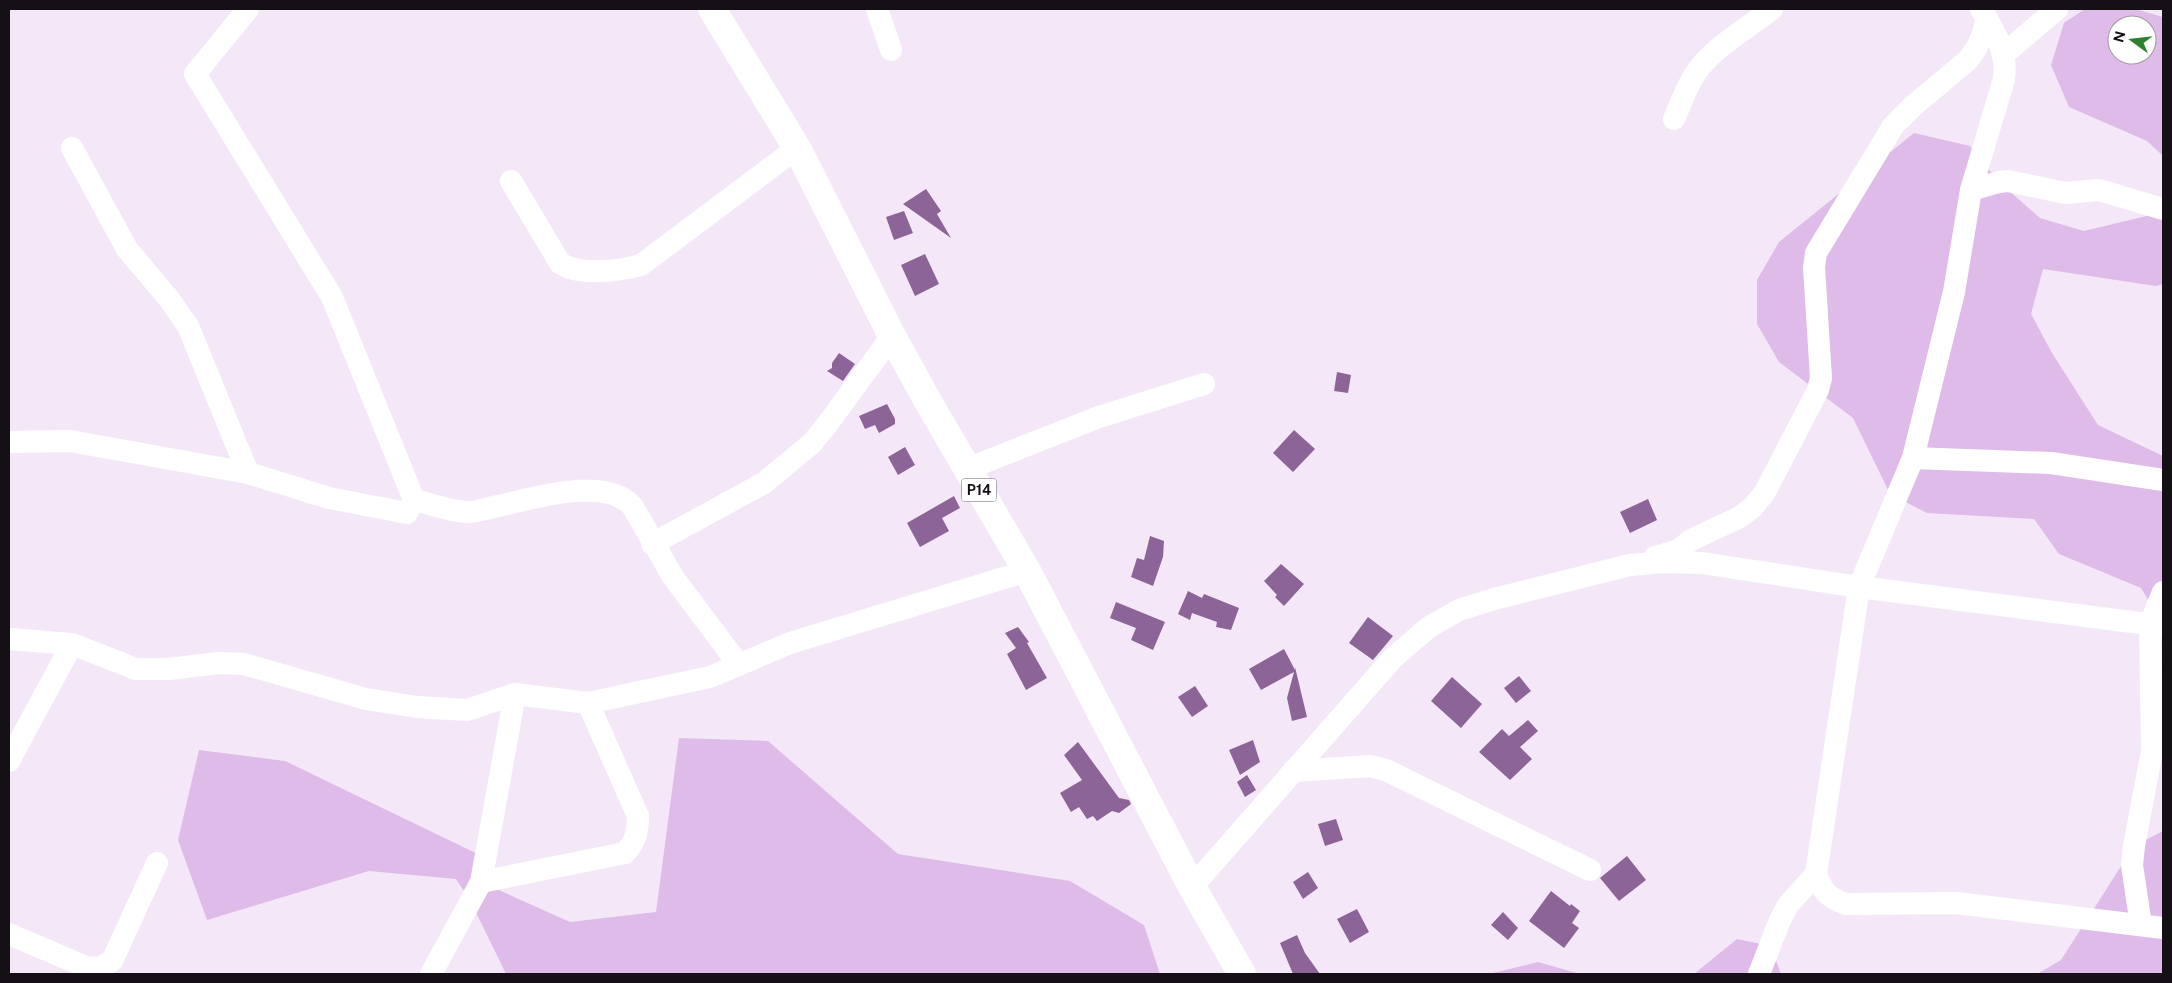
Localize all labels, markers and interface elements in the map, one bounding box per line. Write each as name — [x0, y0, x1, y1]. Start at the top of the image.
north arrow — [2107, 15, 2157, 65]
text: N — [2110, 29, 2129, 44]
road number: P14 — [962, 478, 996, 502]

